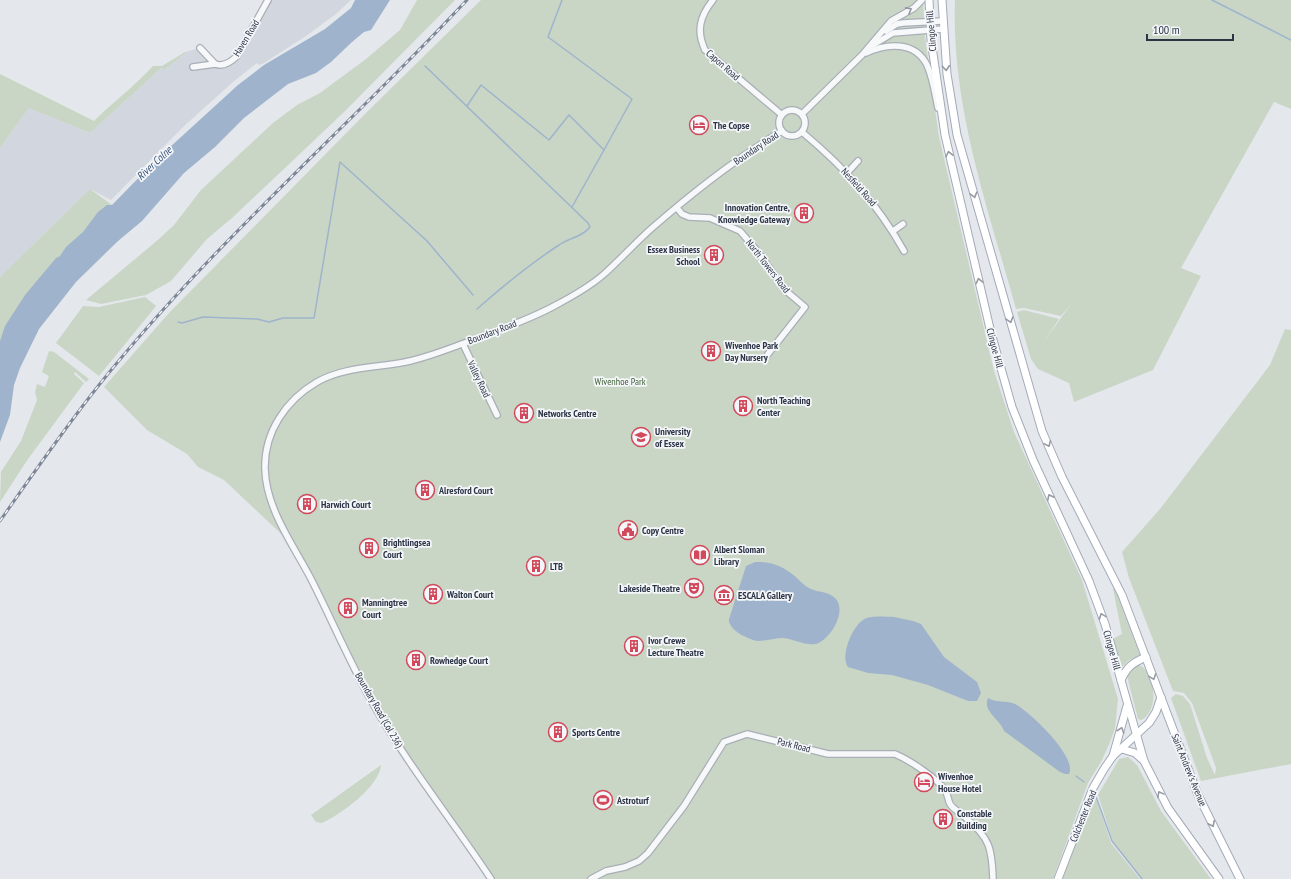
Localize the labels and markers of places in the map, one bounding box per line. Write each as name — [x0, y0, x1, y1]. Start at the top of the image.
hotel icon: The Copse — [688, 114, 710, 136]
place label: The Copse — [713, 119, 749, 132]
place label: Innovation Centre, Knowledge Gateway — [718, 201, 791, 226]
building icon: Innovation Centre, Knowledge Gateway — [793, 202, 815, 224]
place label: Essex Business School — [648, 243, 701, 268]
building icon: Essex Business School — [703, 244, 725, 266]
place label: Wivenhoe Park Day Nursery — [724, 339, 779, 364]
building icon: Wivenhoe Park Day Nursery — [700, 340, 722, 362]
place label: North Teaching Center — [757, 394, 811, 419]
building icon: North Teaching Center — [732, 395, 754, 417]
building icon: Networks Centre — [513, 402, 535, 424]
place label: Networks Centre — [538, 407, 596, 420]
place label: University of Essex — [655, 425, 691, 450]
school or university icon: University of Essex — [630, 426, 652, 448]
building icon: Alresford Court — [414, 479, 436, 501]
place label: Alresford Court — [438, 484, 493, 497]
building icon: Harwich Court — [296, 493, 318, 515]
place label: Harwich Court — [321, 498, 371, 511]
public building icon: Copy Centre — [617, 519, 639, 541]
place label: Copy Centre — [642, 524, 684, 537]
place label: Brightlingsea Court — [383, 536, 430, 561]
building icon: Brightlingsea Court — [358, 537, 380, 559]
place label: Albert Sloman Library — [713, 543, 765, 568]
library icon: Albert Sloman Library — [689, 544, 711, 566]
building icon: LTB — [525, 555, 547, 577]
place label: LTB — [550, 560, 563, 573]
theatre icon: Lakeside Theatre — [683, 577, 705, 599]
place label: Lakeside Theatre — [619, 582, 680, 595]
building icon: Walton Court — [422, 583, 444, 605]
museum icon: ESCALA Gallery — [713, 584, 735, 606]
place label: Walton Court — [446, 588, 493, 601]
place label: ESCALA Gallery — [738, 589, 793, 602]
place label: Manningtree Court — [362, 596, 407, 621]
building icon: Manningtree Court — [337, 597, 359, 619]
place label: Ivor Crewe Lecture Theatre — [648, 634, 704, 659]
building icon: Ivor Crewe Lecture Theatre — [623, 635, 645, 657]
building icon: Rowhedge Court — [405, 649, 427, 671]
place label: Rowhedge Court — [430, 654, 488, 667]
building icon: Sports Centre — [547, 721, 569, 743]
place label: Sports Centre — [572, 726, 620, 739]
place label: Wivenhoe House Hotel — [937, 770, 982, 795]
hotel icon: Wivenhoe House Hotel — [913, 771, 935, 793]
sports icon: Astroturf — [592, 789, 614, 811]
place label: Astroturf — [616, 794, 650, 807]
place label: Constable Building — [957, 807, 992, 832]
building icon: Constable Building — [932, 808, 954, 830]

